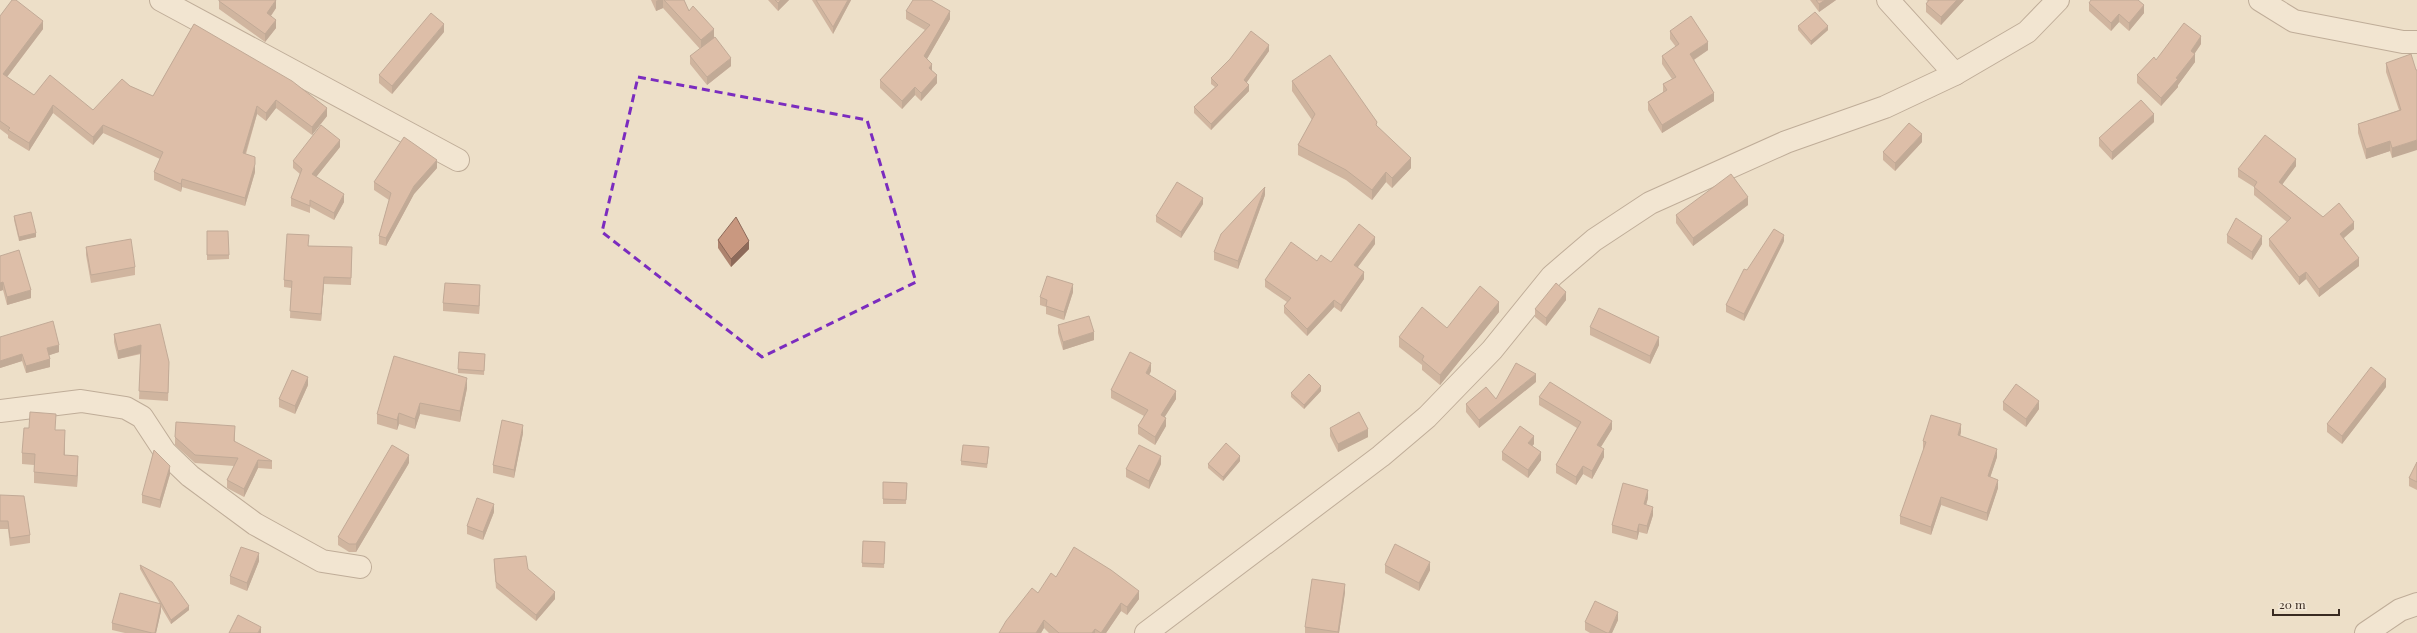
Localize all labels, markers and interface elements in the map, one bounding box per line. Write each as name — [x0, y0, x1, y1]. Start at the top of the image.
scale bar — [2273, 591, 2339, 617]
text: 20 m — [2279, 596, 2306, 612]

